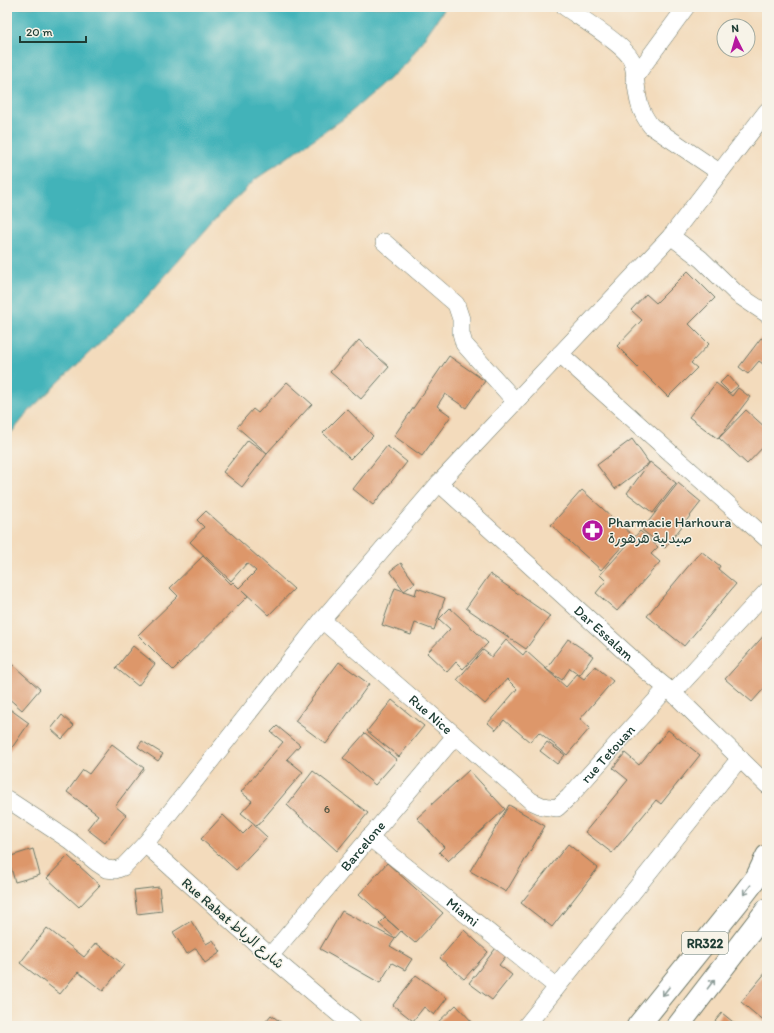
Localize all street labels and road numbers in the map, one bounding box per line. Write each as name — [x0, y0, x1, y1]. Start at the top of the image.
street label: Dar Essalam — [570, 602, 638, 665]
street label: Rue Nice — [405, 691, 456, 738]
street label: rue Tetouan — [577, 721, 639, 787]
street label: Barcelone — [337, 817, 389, 875]
street label: Rue Rabat شارع الرباط — [177, 874, 287, 973]
street label: Miami — [443, 894, 482, 930]
road number: RR322 — [682, 932, 728, 954]

